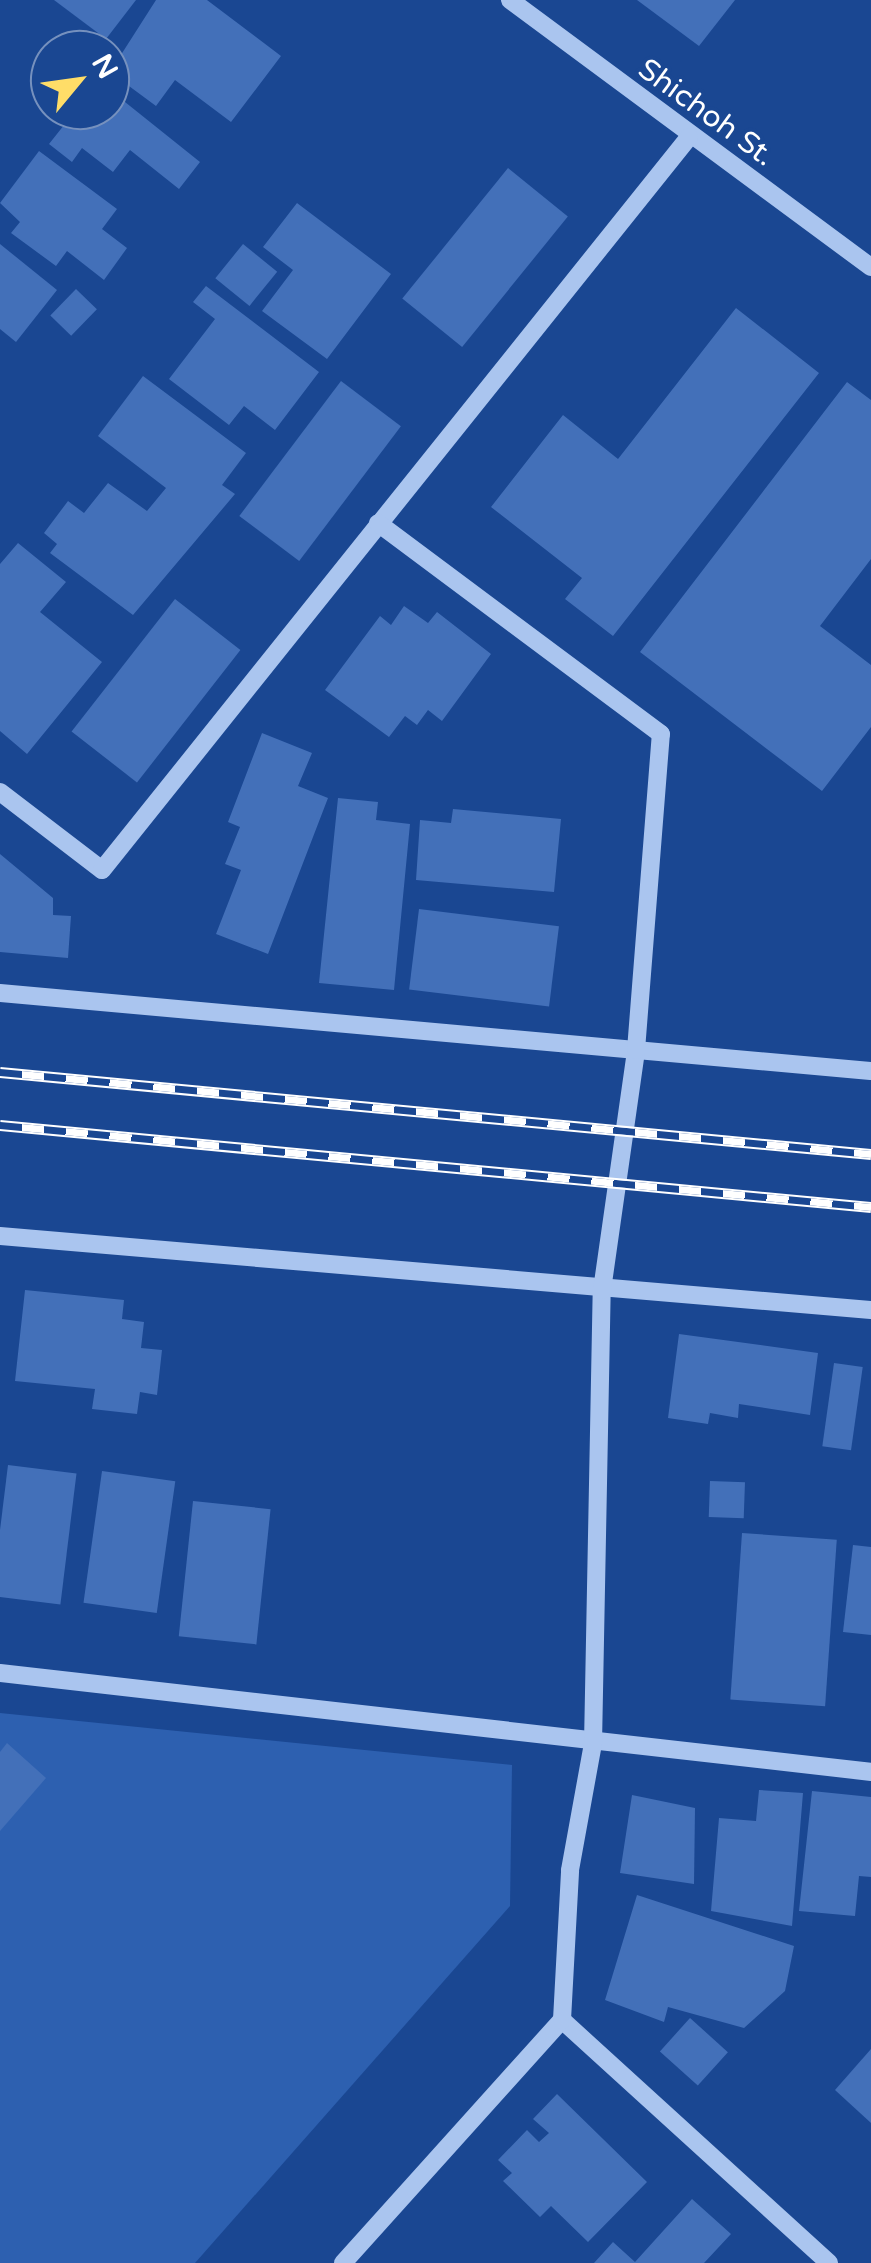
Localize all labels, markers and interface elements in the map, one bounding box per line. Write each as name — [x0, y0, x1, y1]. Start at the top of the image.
north arrow — [30, 30, 130, 130]
text: N — [84, 48, 125, 84]
street label: Shichoh St. — [631, 52, 781, 174]

